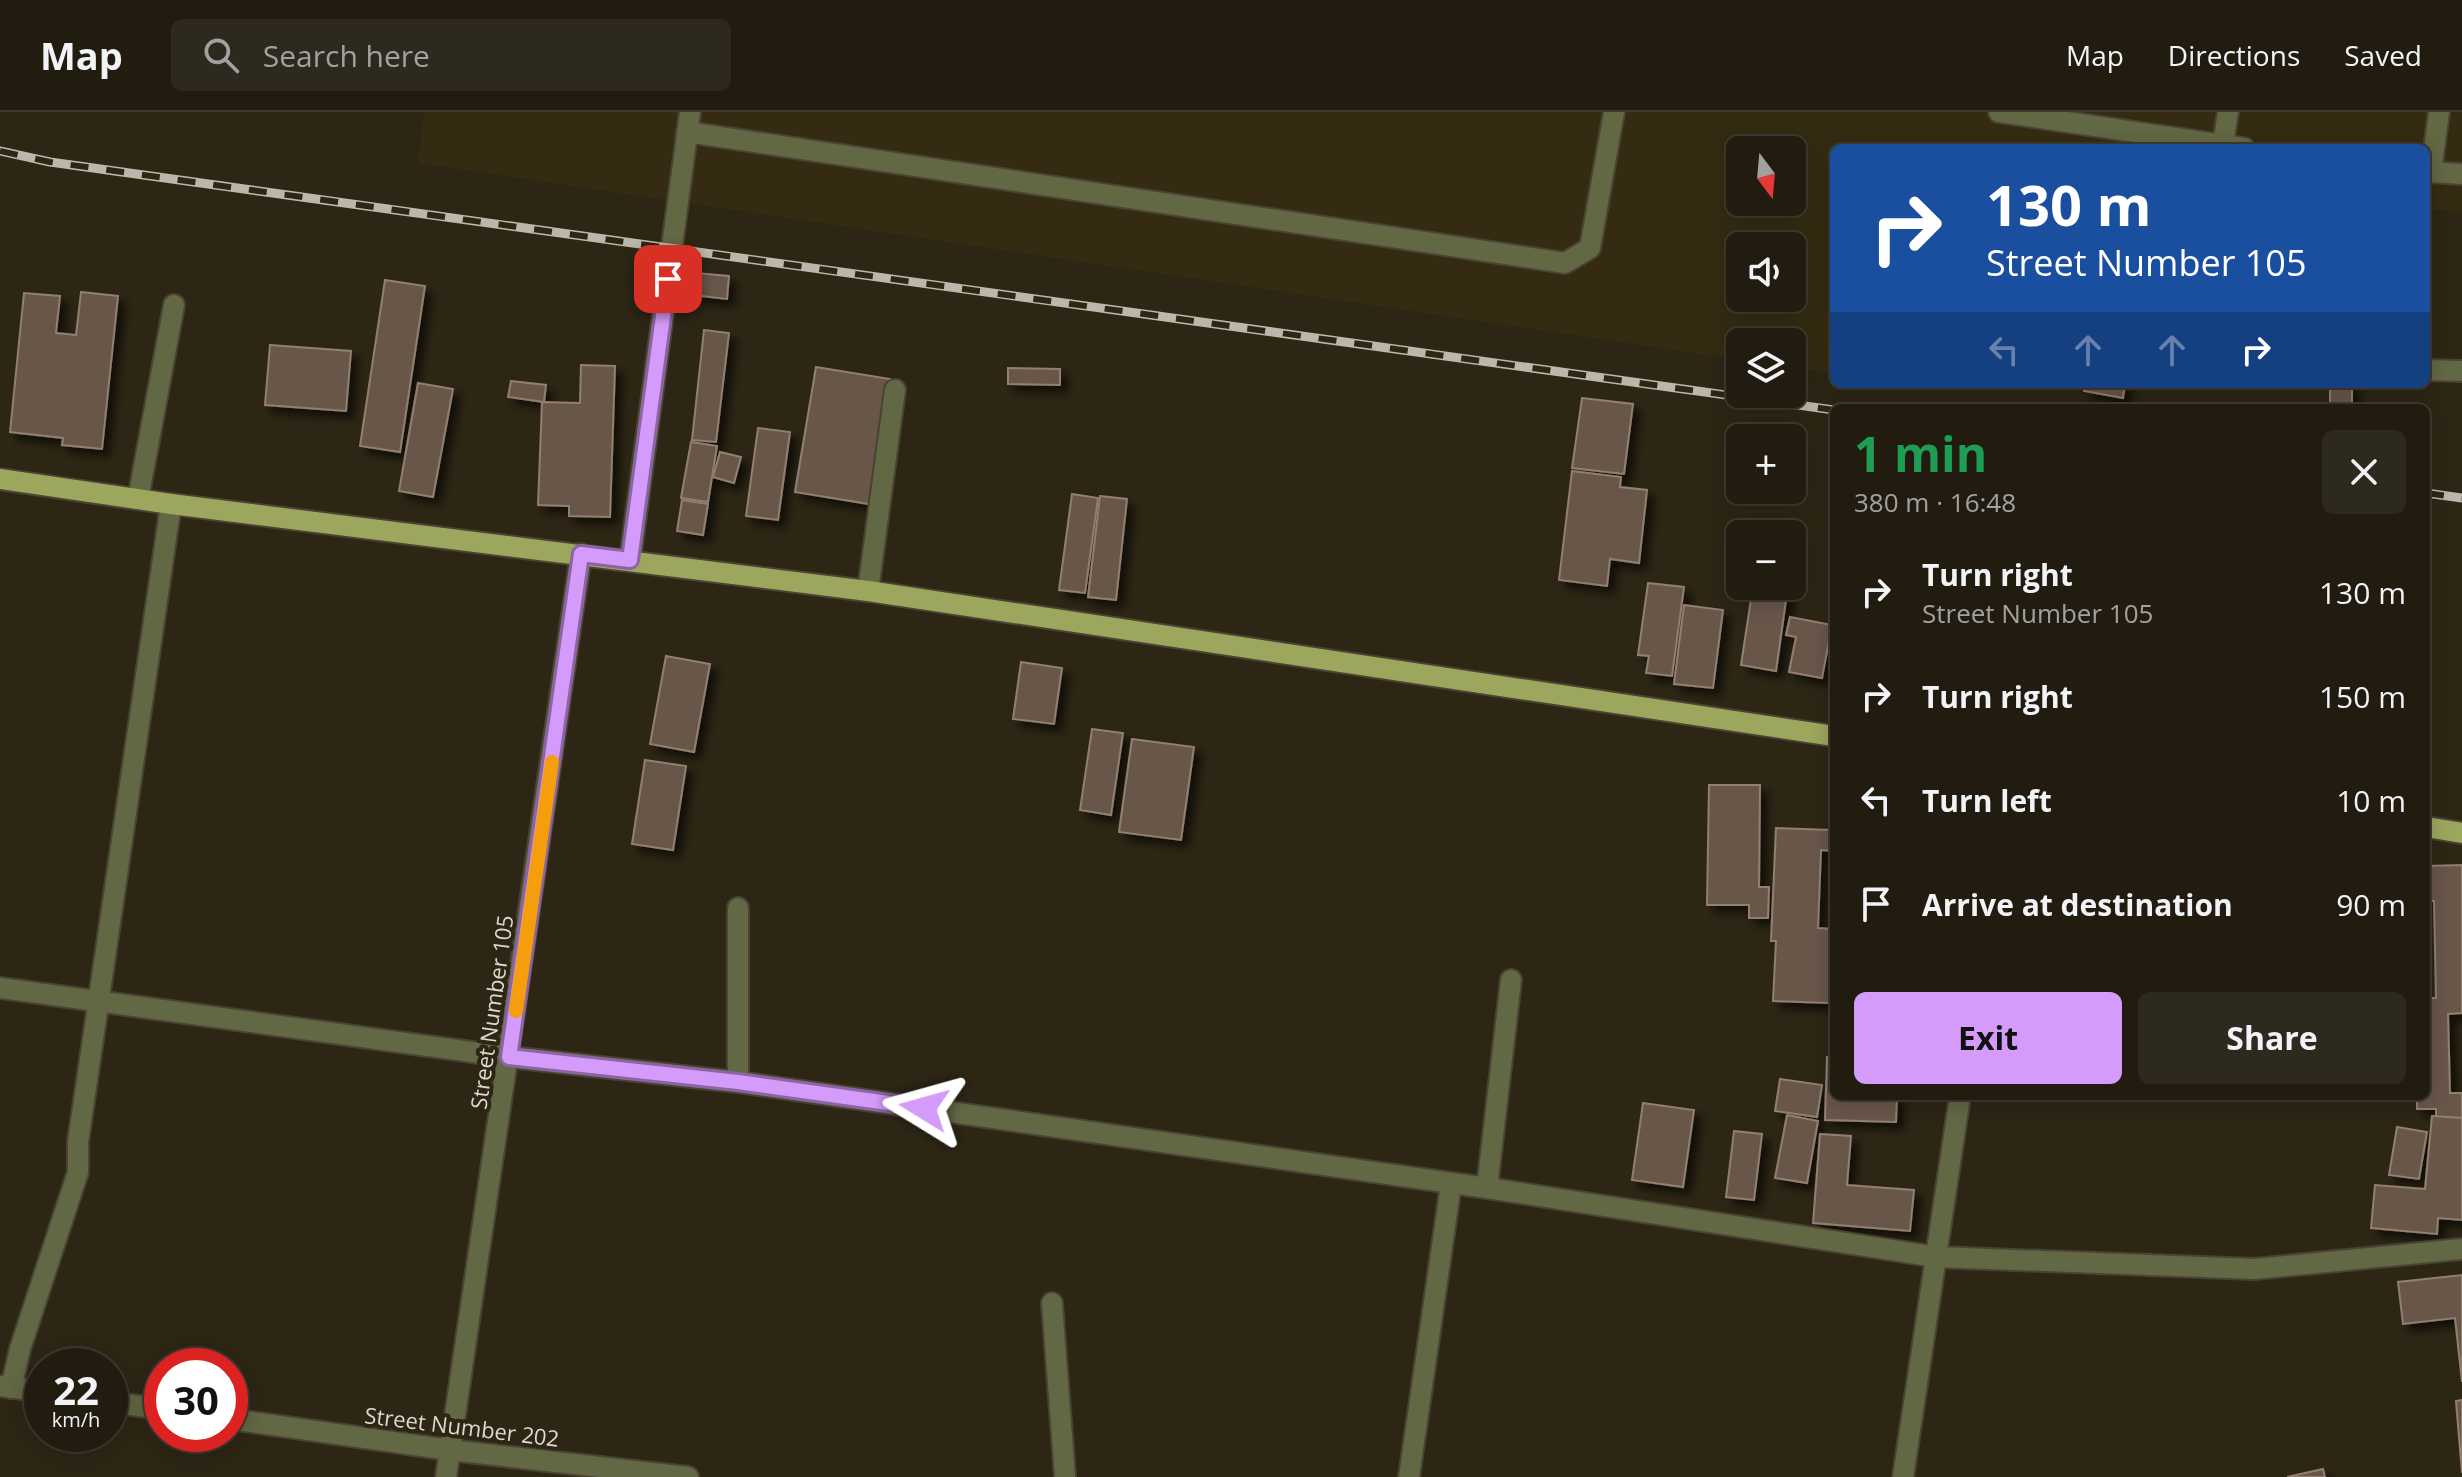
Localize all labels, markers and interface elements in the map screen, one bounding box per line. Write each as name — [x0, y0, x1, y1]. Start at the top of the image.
search box — [171, 19, 731, 91]
text: Map — [40, 29, 123, 81]
icon: search — [199, 33, 243, 77]
text: Search here — [263, 35, 430, 76]
text: Map — [2066, 36, 2124, 74]
text: Directions — [2168, 36, 2300, 74]
text: Saved — [2344, 36, 2422, 74]
north arrow — [1726, 136, 1806, 216]
map controls — [1726, 136, 1806, 600]
text: 130 m — [1986, 166, 2152, 242]
icon: right — [1854, 176, 1958, 280]
button: sound — [1726, 232, 1806, 312]
text: Street Number 105 — [1986, 238, 2306, 287]
pin — [634, 245, 702, 313]
icon: arrive — [646, 257, 690, 301]
button: layers — [1726, 328, 1806, 408]
icon: left — [1982, 328, 2026, 372]
icon: ahead — [2066, 328, 2110, 372]
icon: ahead — [2150, 328, 2194, 372]
icon: right — [2234, 328, 2278, 372]
text: 1 min — [1854, 421, 1987, 486]
button: + — [1726, 424, 1806, 504]
button: close — [2322, 430, 2406, 514]
text: 380 m · 16:48 — [1854, 484, 2016, 520]
button: − — [1726, 520, 1806, 600]
text: Turn right — [1922, 554, 2073, 595]
icon: right — [1854, 570, 1898, 614]
text: 130 m — [2319, 572, 2406, 613]
text: Street Number 105 — [1922, 595, 2153, 631]
icon: right — [1854, 674, 1898, 718]
text: Turn right — [1922, 676, 2073, 717]
text: 150 m — [2319, 676, 2406, 717]
icon: left — [1854, 778, 1898, 822]
text: Turn left — [1922, 780, 2052, 821]
text: 10 m — [2336, 780, 2406, 821]
icon: arrive — [1854, 882, 1898, 926]
text: Arrive at destination — [1922, 884, 2233, 925]
text: 90 m — [2336, 884, 2406, 925]
street label: Street Number 105 — [463, 913, 519, 1111]
button: Exit — [1854, 992, 2122, 1084]
button: Share — [2138, 992, 2406, 1084]
position arrow — [882, 1066, 966, 1150]
speed limit sign: 30 — [144, 1348, 248, 1452]
text: 22 — [53, 1362, 99, 1417]
street label: Street Number 202 — [363, 1399, 561, 1453]
text: km/h — [52, 1406, 100, 1433]

